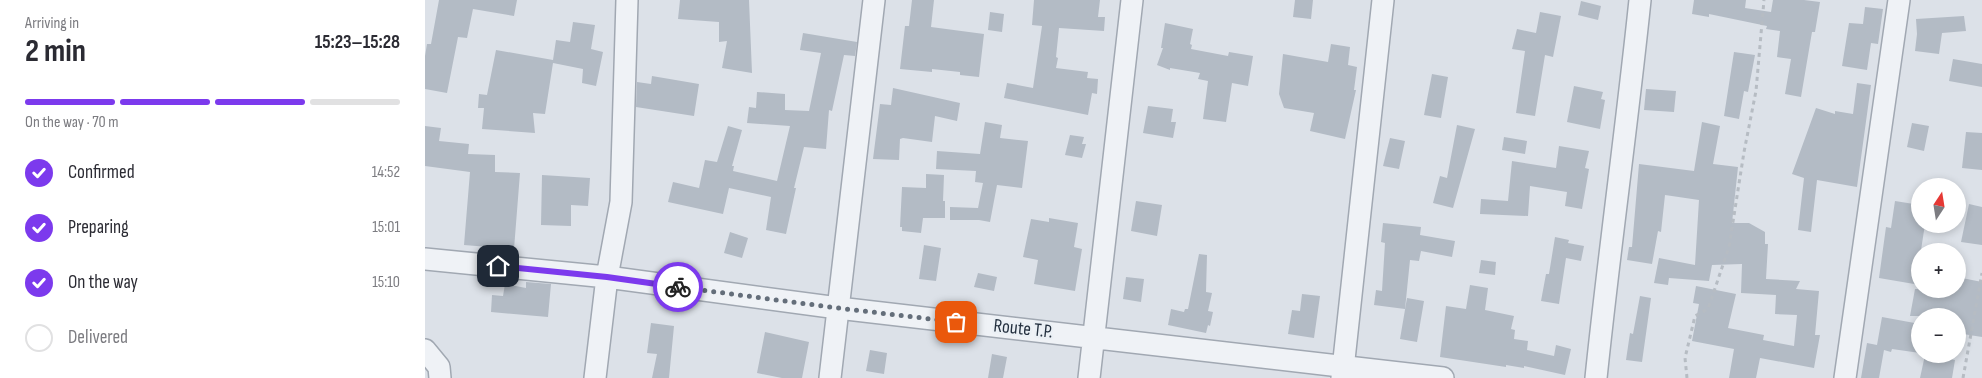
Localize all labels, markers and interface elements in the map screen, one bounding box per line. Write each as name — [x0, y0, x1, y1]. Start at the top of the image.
text: Arriving in — [25, 14, 79, 33]
text: 15:23–15:28 — [315, 31, 400, 54]
text: 2 min — [25, 32, 86, 71]
text: On the way · 70 m — [25, 113, 118, 132]
icon: check — [25, 159, 53, 187]
text: Confirmed — [68, 161, 135, 184]
text: 14:52 — [372, 163, 400, 182]
north arrow — [1911, 178, 1966, 232]
map controls — [1911, 178, 1966, 363]
icon: check — [25, 214, 53, 242]
text: Preparing — [68, 216, 129, 239]
text: 15:01 — [372, 218, 400, 237]
button: + — [1911, 243, 1966, 298]
pin — [477, 245, 519, 287]
icon: home — [484, 252, 512, 280]
courier — [653, 262, 703, 312]
icon: check — [25, 269, 53, 297]
text: On the way — [68, 271, 138, 294]
text: 15:10 — [372, 273, 400, 292]
icon: bike — [664, 273, 692, 301]
pin — [935, 301, 977, 343]
icon: bag — [942, 308, 970, 336]
button: − — [1911, 308, 1966, 363]
street label: Route T.P. — [992, 314, 1054, 344]
text: Delivered — [68, 326, 128, 349]

